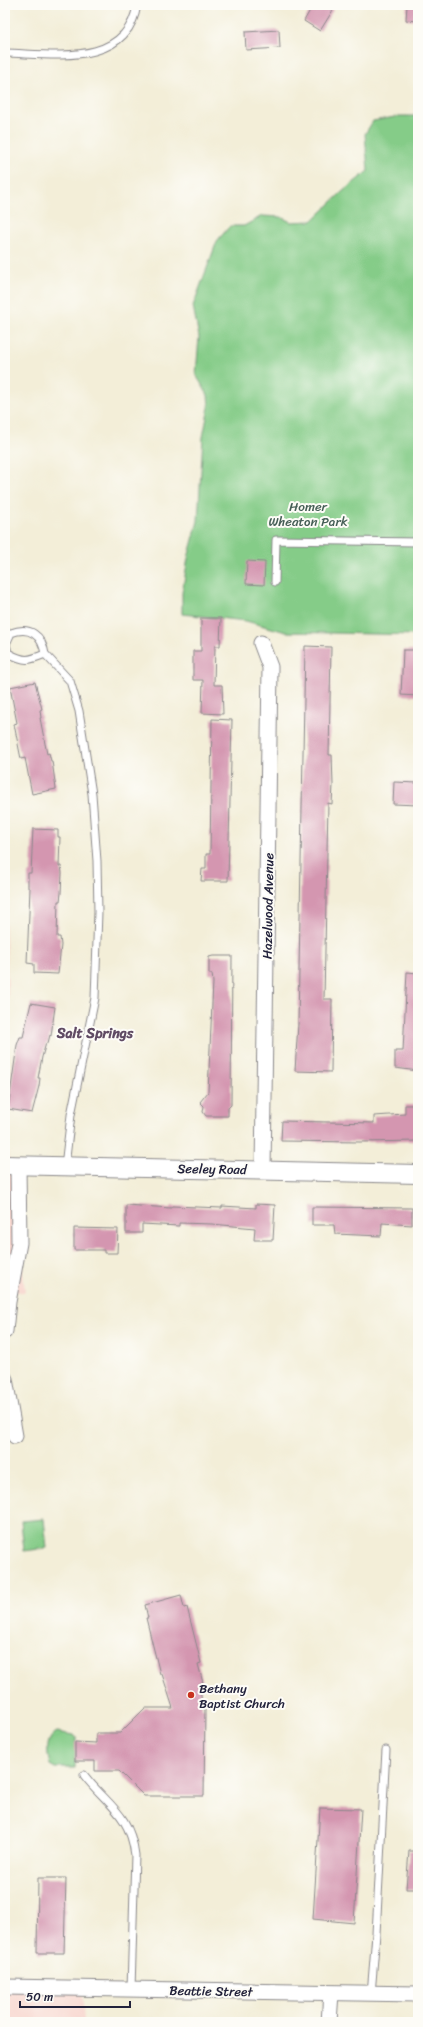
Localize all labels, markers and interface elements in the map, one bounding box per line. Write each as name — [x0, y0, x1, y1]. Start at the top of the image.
park label: Homer Wheaton Park — [268, 495, 348, 533]
street label: Hazelwood Avenue — [256, 852, 280, 959]
district label: Salt Springs — [56, 1021, 134, 1046]
street label: Seeley Road — [177, 1157, 248, 1181]
place label: Bethany Baptist Church — [199, 1677, 285, 1715]
marker: Bethany Baptist Church — [186, 1690, 196, 1700]
street label: Beattie Street — [169, 1979, 254, 2003]
scale bar — [20, 1983, 130, 2009]
text: 50 m — [26, 1986, 53, 2008]

